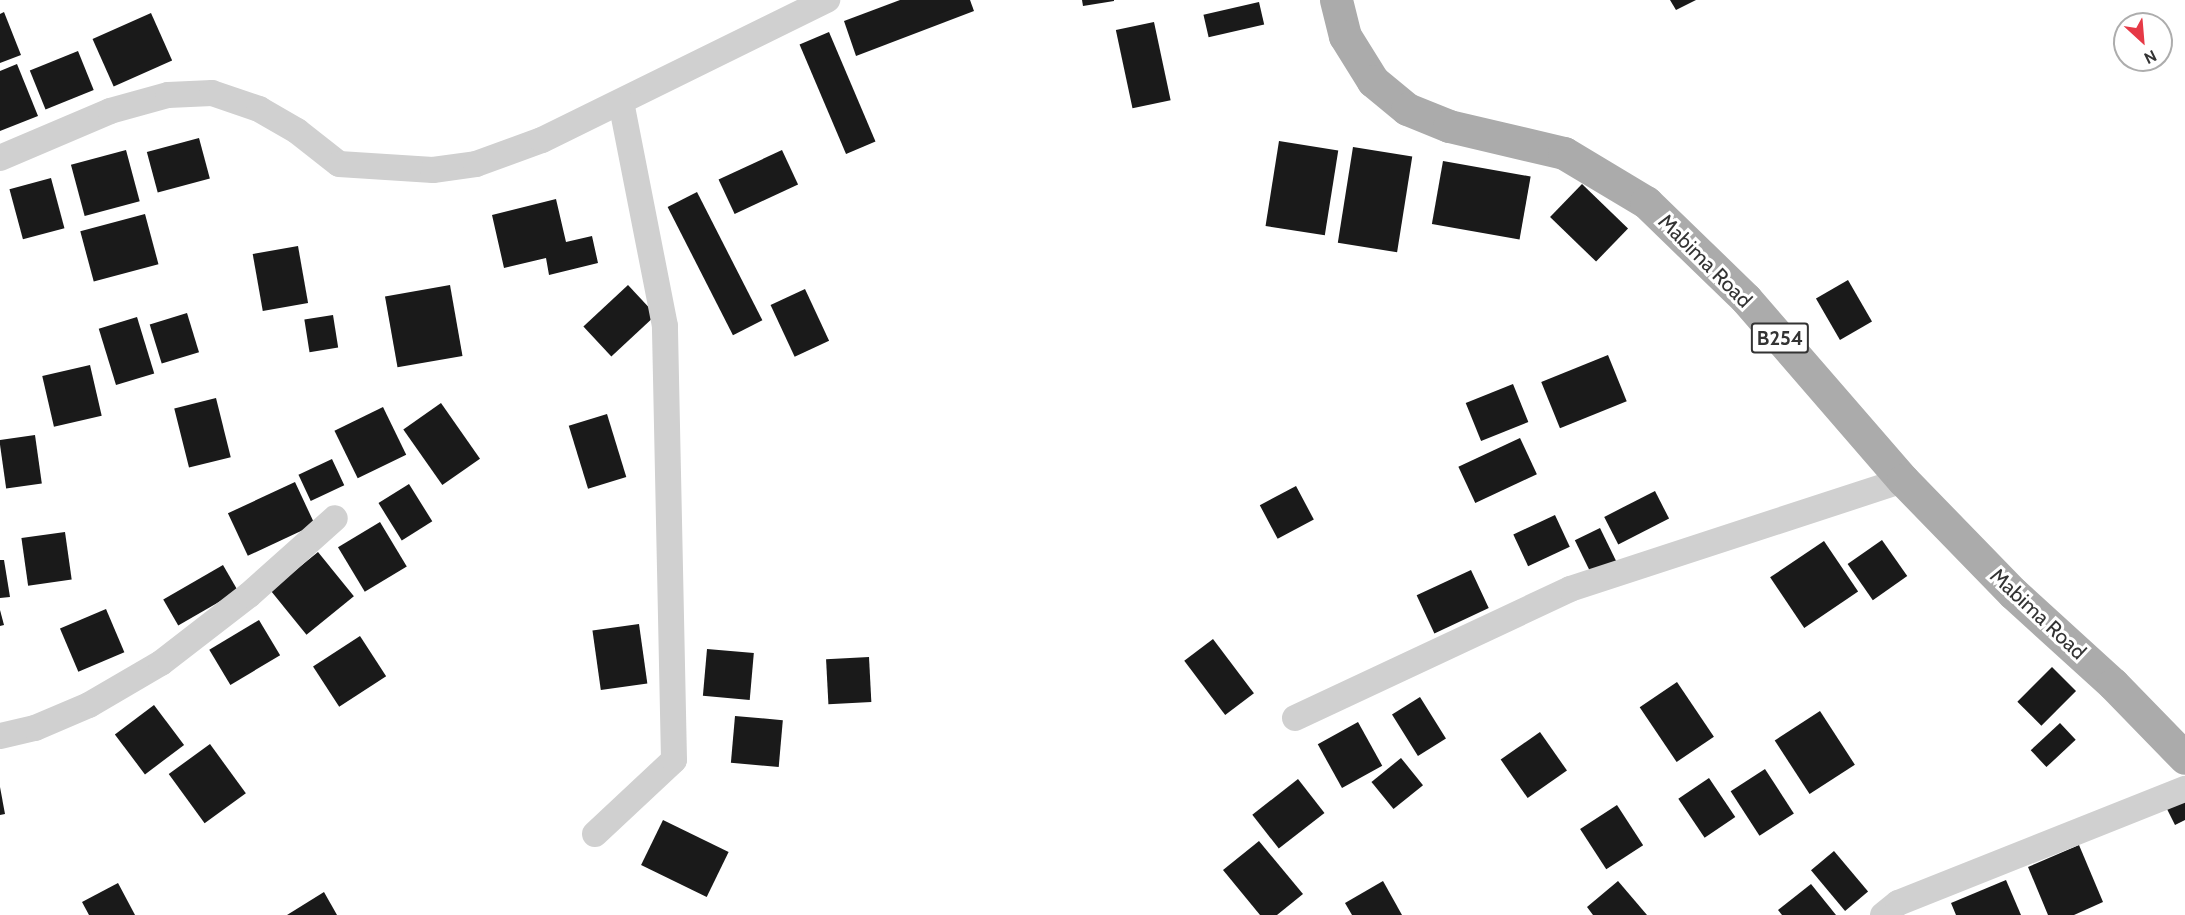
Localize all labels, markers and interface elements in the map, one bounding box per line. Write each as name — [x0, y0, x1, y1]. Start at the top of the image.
north arrow — [2113, 12, 2173, 72]
text: N — [2141, 46, 2159, 68]
street label: Mabima Road — [1653, 209, 1757, 313]
road number: B254 — [1750, 321, 1810, 355]
street label: Mabima Road — [1985, 563, 2091, 665]

